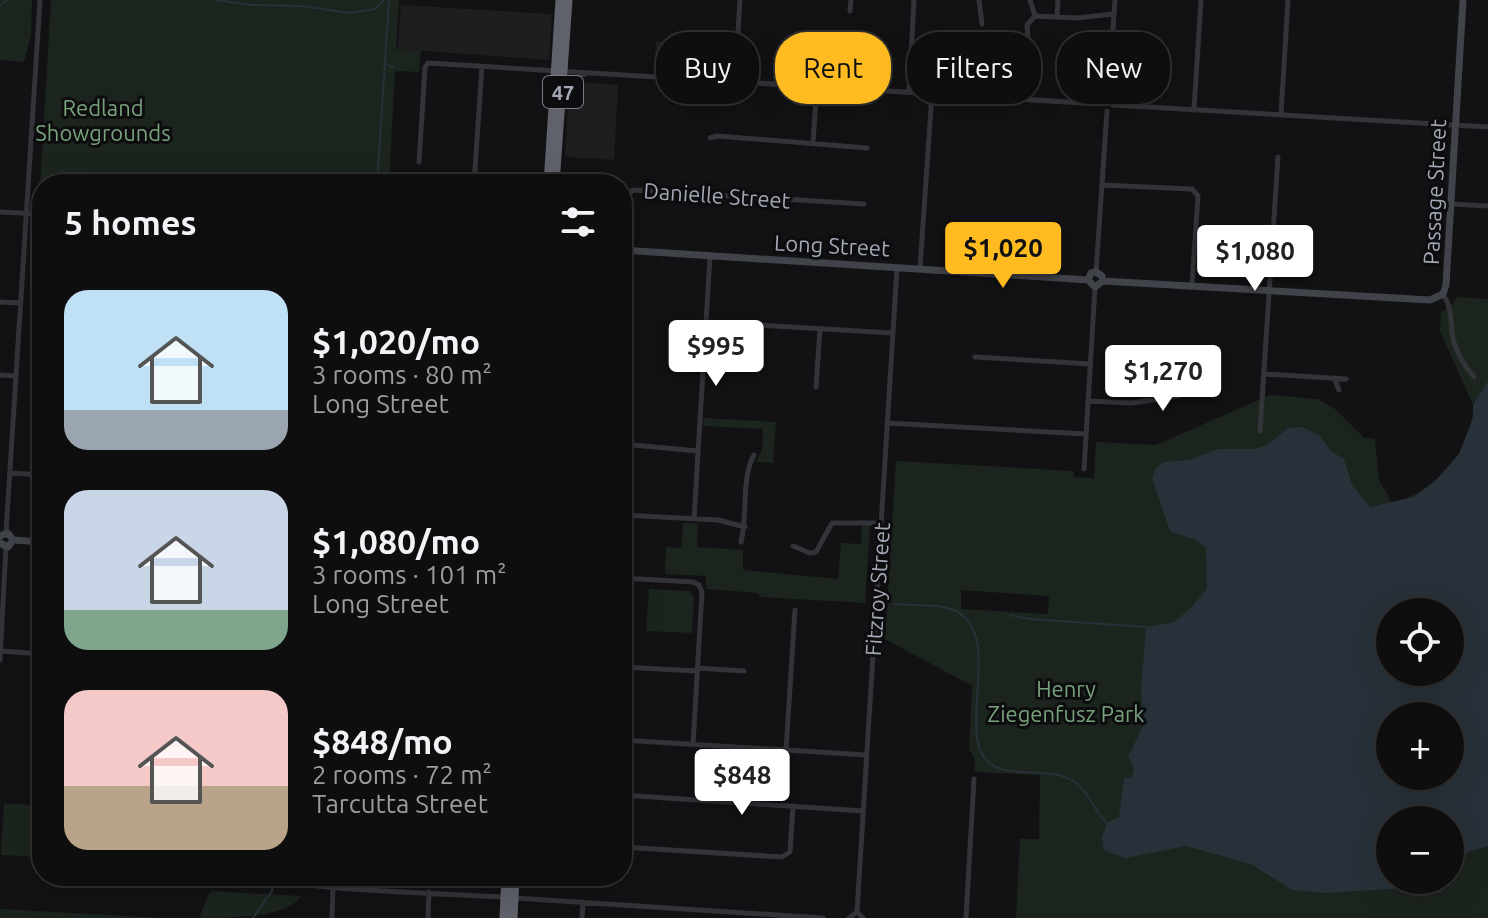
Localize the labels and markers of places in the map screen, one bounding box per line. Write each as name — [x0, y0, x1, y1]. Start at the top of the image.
pin: $1,020 — [938, 222, 1068, 290]
pin: $1,080 — [1190, 225, 1320, 293]
pin: $995 — [669, 320, 763, 388]
pin: $1,270 — [1098, 345, 1228, 413]
pin: $848 — [695, 749, 789, 817]

